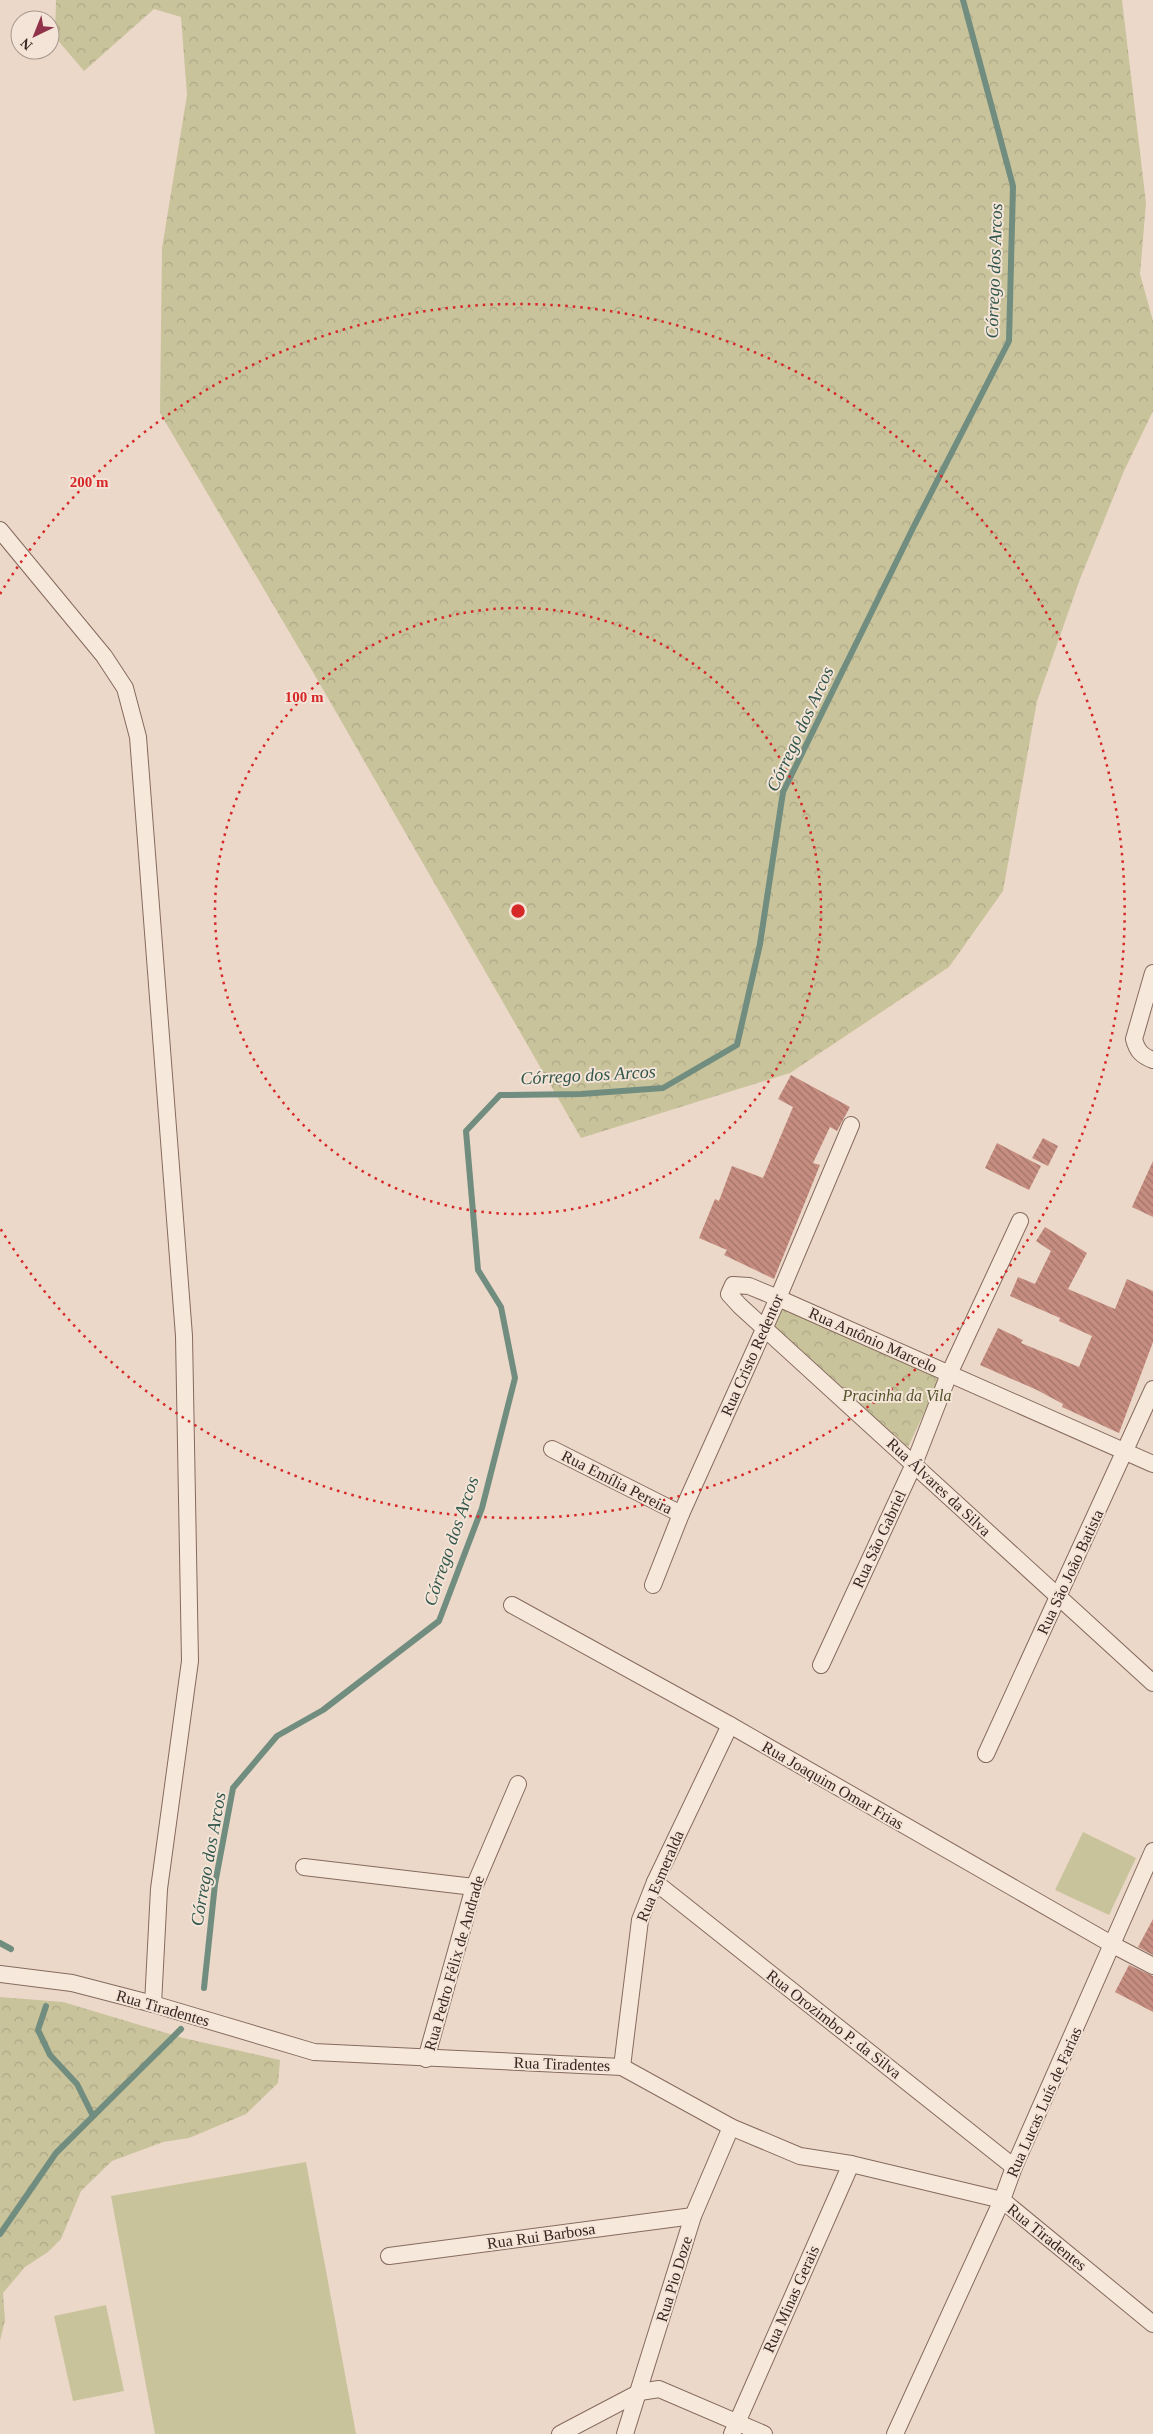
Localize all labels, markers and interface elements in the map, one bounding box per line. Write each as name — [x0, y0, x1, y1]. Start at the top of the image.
north arrow — [10, 10, 60, 60]
text: N — [18, 35, 35, 53]
water label: Córrego dos Arcos — [982, 203, 1006, 339]
text: 200 m — [70, 474, 109, 490]
water label: Córrego dos Arcos — [762, 663, 838, 795]
text: 100 m — [285, 689, 324, 705]
centre of rings — [509, 902, 527, 920]
water label: Córrego dos Arcos — [520, 1061, 656, 1089]
street label: Rua Cristo Redentor — [717, 1291, 787, 1419]
street label: Rua Antônio Marcelo — [806, 1304, 940, 1376]
park label: Pracinha da Vila — [841, 1387, 952, 1404]
street label: Rua Álvares da Silva — [884, 1434, 995, 1539]
street label: Rua Emília Pereira — [559, 1447, 675, 1517]
water label: Córrego dos Arcos — [420, 1474, 482, 1608]
street label: Rua São Gabriel — [849, 1487, 909, 1591]
street label: Rua São João Batista — [1034, 1507, 1106, 1637]
street label: Rua Joaquim Omar Frias — [759, 1738, 907, 1833]
water label: Córrego dos Arcos — [186, 1791, 230, 1927]
street label: Rua Esmeralda — [633, 1828, 687, 1924]
street label: Rua Pedro Félix de Andrade — [421, 1874, 487, 2052]
street label: Rua Orozimbo P. da Silva — [763, 1966, 905, 2082]
street label: Rua Tiradentes — [114, 1987, 212, 2029]
street label: Rua Lucas Luís de Farias — [1003, 2024, 1085, 2180]
street label: Rua Tiradentes — [514, 2054, 610, 2074]
street label: Rua Tiradentes — [1004, 2200, 1090, 2274]
street label: Rua Rui Barbosa — [486, 2220, 596, 2252]
street label: Rua Pio Doze — [653, 2234, 695, 2324]
street label: Rua Minas Gerais — [760, 2243, 822, 2355]

